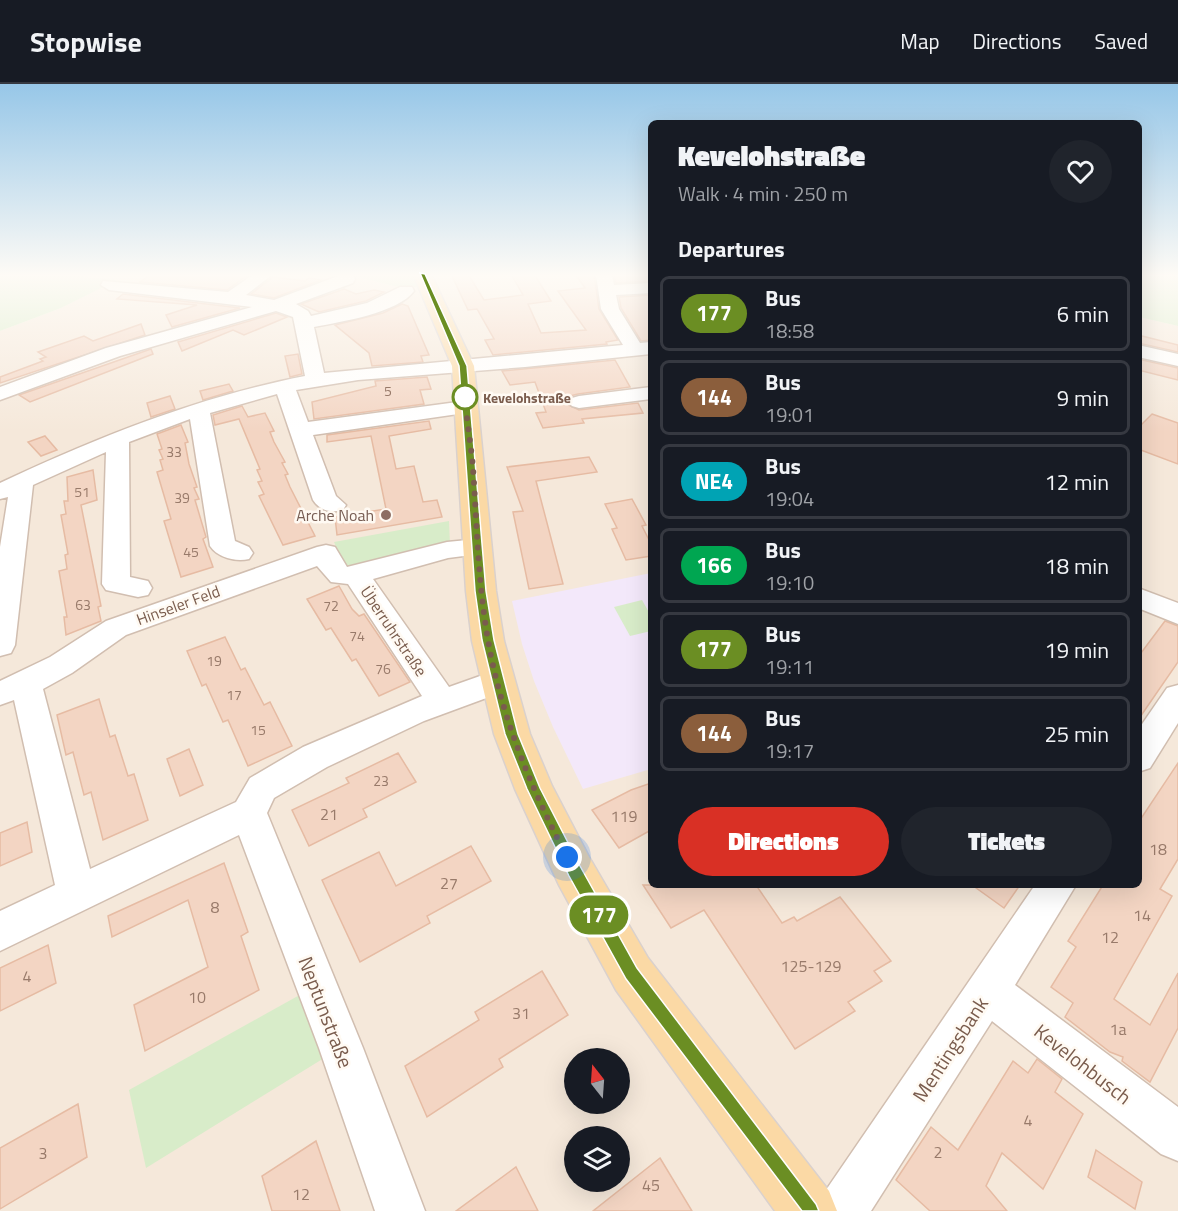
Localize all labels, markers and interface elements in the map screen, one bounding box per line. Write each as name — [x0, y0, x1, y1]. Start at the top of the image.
text: Stopwise — [30, 20, 142, 63]
text: Map — [900, 25, 940, 57]
text: Directions — [973, 25, 1062, 57]
text: Saved — [1095, 25, 1148, 57]
text: Kevelohstraße — [678, 134, 865, 177]
button: heart — [1049, 140, 1112, 203]
text: Walk · 4 min · 250 m — [678, 178, 848, 209]
text: Departures — [678, 232, 785, 266]
text: Bus — [765, 281, 801, 315]
text: 177 — [696, 297, 732, 329]
text: 6 min — [1057, 297, 1109, 331]
text: 18:58 — [765, 315, 814, 346]
text: Bus — [765, 365, 801, 399]
house number: 5 — [384, 380, 392, 401]
text: 144 — [696, 381, 732, 413]
text: 9 min — [1057, 381, 1109, 415]
marker: Kevelohstraße — [452, 384, 478, 410]
place label: Kevelohstraße — [483, 387, 571, 408]
text: 19:01 — [765, 399, 814, 430]
house number: 33 — [166, 441, 182, 462]
text: Bus — [765, 449, 801, 483]
text: NE4 — [695, 465, 733, 497]
text: 12 min — [1044, 465, 1109, 499]
house number: 51 — [74, 481, 90, 502]
text: 19:04 — [765, 483, 814, 514]
house number: 39 — [174, 487, 190, 508]
place label: Arche Noah — [296, 503, 374, 527]
marker: Arche Noah — [379, 508, 393, 522]
text: Bus — [765, 533, 801, 567]
house number: 45 — [183, 541, 199, 562]
text: 166 — [696, 549, 732, 581]
text: 18 min — [1044, 549, 1109, 583]
text: 19:10 — [765, 567, 814, 598]
street label: Hinseler Feld — [133, 579, 223, 631]
street label: Überruhrstraße — [355, 581, 433, 681]
house number: 63 — [75, 594, 91, 615]
house number: 72 — [323, 595, 339, 616]
text: Bus — [765, 617, 801, 651]
house number: 74 — [349, 625, 365, 646]
text: 177 — [696, 633, 732, 665]
text: 19 min — [1044, 633, 1109, 667]
house number: 19 — [206, 650, 222, 671]
text: 19:11 — [765, 651, 814, 682]
house number: 76 — [375, 658, 391, 679]
house number: 17 — [226, 684, 242, 705]
text: Bus — [765, 701, 801, 735]
text: 144 — [696, 717, 732, 749]
text: 25 min — [1044, 717, 1109, 751]
house number: 15 — [250, 719, 266, 740]
text: 19:17 — [765, 735, 814, 766]
house number: 23 — [373, 770, 389, 791]
house number: 21 — [320, 802, 338, 826]
house number: 119 — [611, 804, 637, 828]
button: Directions — [678, 807, 889, 876]
button: Tickets — [901, 807, 1112, 876]
house number: 18 — [1149, 837, 1167, 861]
your location — [552, 842, 582, 872]
house number: 27 — [440, 871, 458, 895]
house number: 8 — [211, 895, 220, 919]
line badge: 177 — [564, 896, 634, 934]
text: 177 — [581, 899, 617, 931]
house number: 14 — [1133, 903, 1151, 927]
house number: 12 — [1101, 925, 1119, 949]
street label: Neptunstraße — [291, 952, 361, 1072]
house number: 125-129 — [781, 954, 841, 978]
house number: 4 — [23, 964, 32, 988]
house number: 10 — [188, 985, 206, 1009]
street label: Mentingsbank — [904, 990, 996, 1108]
house number: 31 — [512, 1001, 530, 1025]
street label: Kevelohbusch — [1028, 1016, 1138, 1112]
house number: 1a — [1110, 1017, 1126, 1041]
north arrow — [564, 1048, 630, 1114]
map controls — [564, 1048, 630, 1192]
house number: 4 — [1024, 1108, 1033, 1132]
button: layers — [564, 1126, 630, 1192]
house number: 2 — [934, 1140, 942, 1164]
house number: 3 — [39, 1141, 47, 1165]
house number: 45 — [642, 1173, 660, 1197]
house number: 12 — [292, 1182, 310, 1206]

